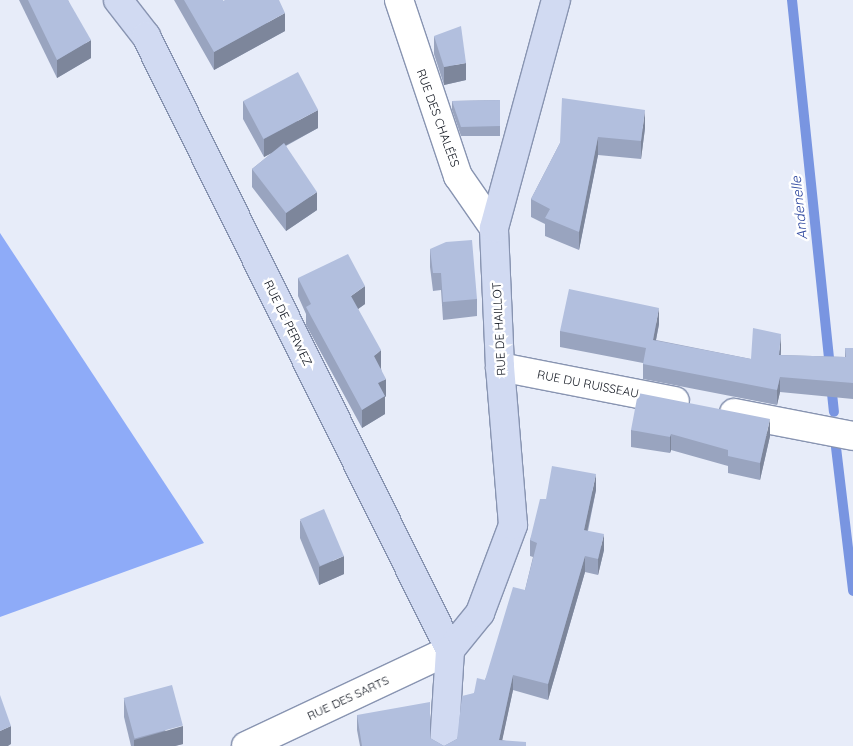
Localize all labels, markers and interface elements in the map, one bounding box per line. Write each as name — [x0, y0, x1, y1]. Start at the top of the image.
street label: RUE DES CHALÉES — [414, 67, 462, 169]
water label: Andenelle — [787, 175, 811, 241]
street label: RUE DE PERWEZ — [261, 278, 315, 368]
street label: RUE DE HAILLOT — [489, 282, 509, 376]
street label: RUE DU RUISSEAU — [536, 367, 640, 401]
street label: RUE DES SARTS — [305, 673, 391, 723]

